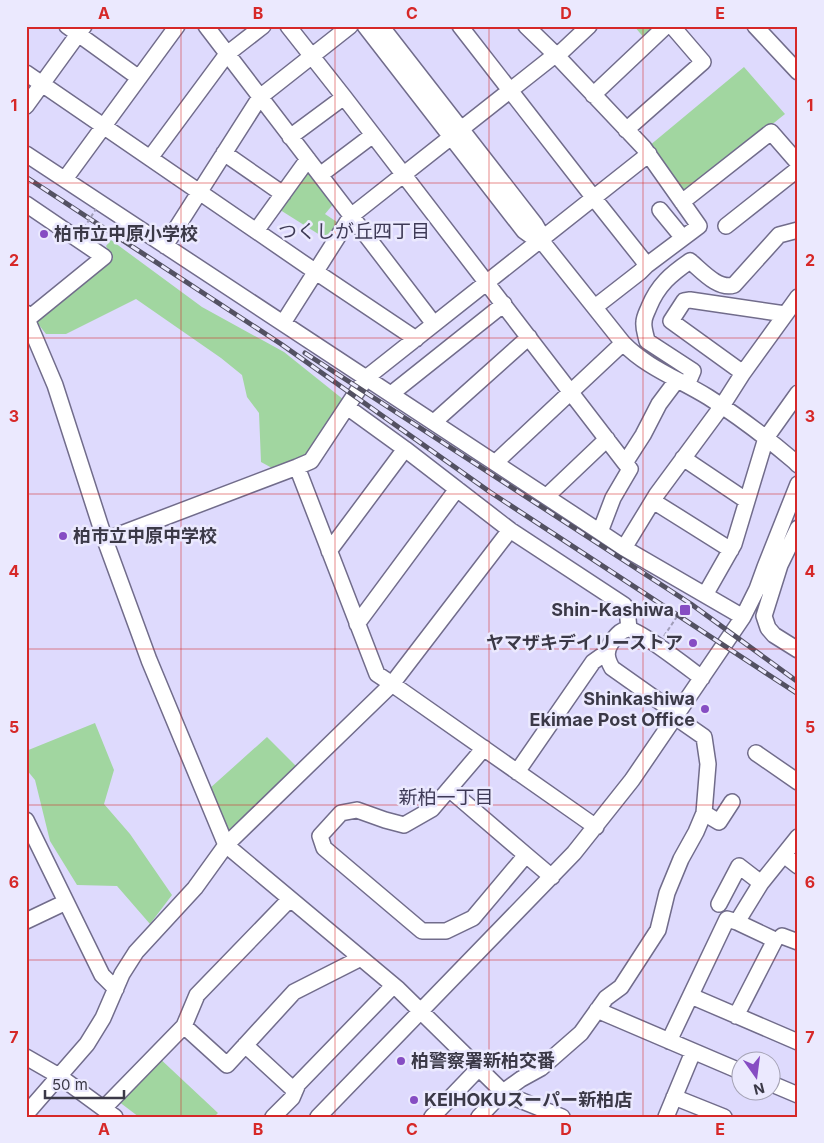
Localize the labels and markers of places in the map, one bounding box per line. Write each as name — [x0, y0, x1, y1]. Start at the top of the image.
place label: 柏市立中原小学校 — [54, 223, 198, 244]
marker: 柏市立中原小学校 — [38, 228, 50, 240]
place label: 柏市立中原中学校 — [73, 525, 217, 546]
marker: 柏市立中原中学校 — [57, 530, 69, 542]
place label: Shin-Kashiwa — [551, 599, 674, 620]
marker: Shin-Kashiwa — [678, 603, 692, 617]
place label: ヤマザキデイリーストア — [486, 632, 683, 653]
marker: ヤマザキデイリーストア — [687, 637, 699, 649]
place label: Shinkashiwa Ekimae Post Office — [530, 688, 695, 730]
marker: Shinkashiwa Ekimae Post Office — [699, 703, 711, 715]
place label: 柏警察署新柏交番 — [411, 1050, 555, 1071]
marker: 柏警察署新柏交番 — [395, 1055, 407, 1067]
place label: KEIHOKUスーパー新柏店 — [424, 1089, 632, 1110]
marker: KEIHOKUスーパー新柏店 — [408, 1094, 420, 1106]

